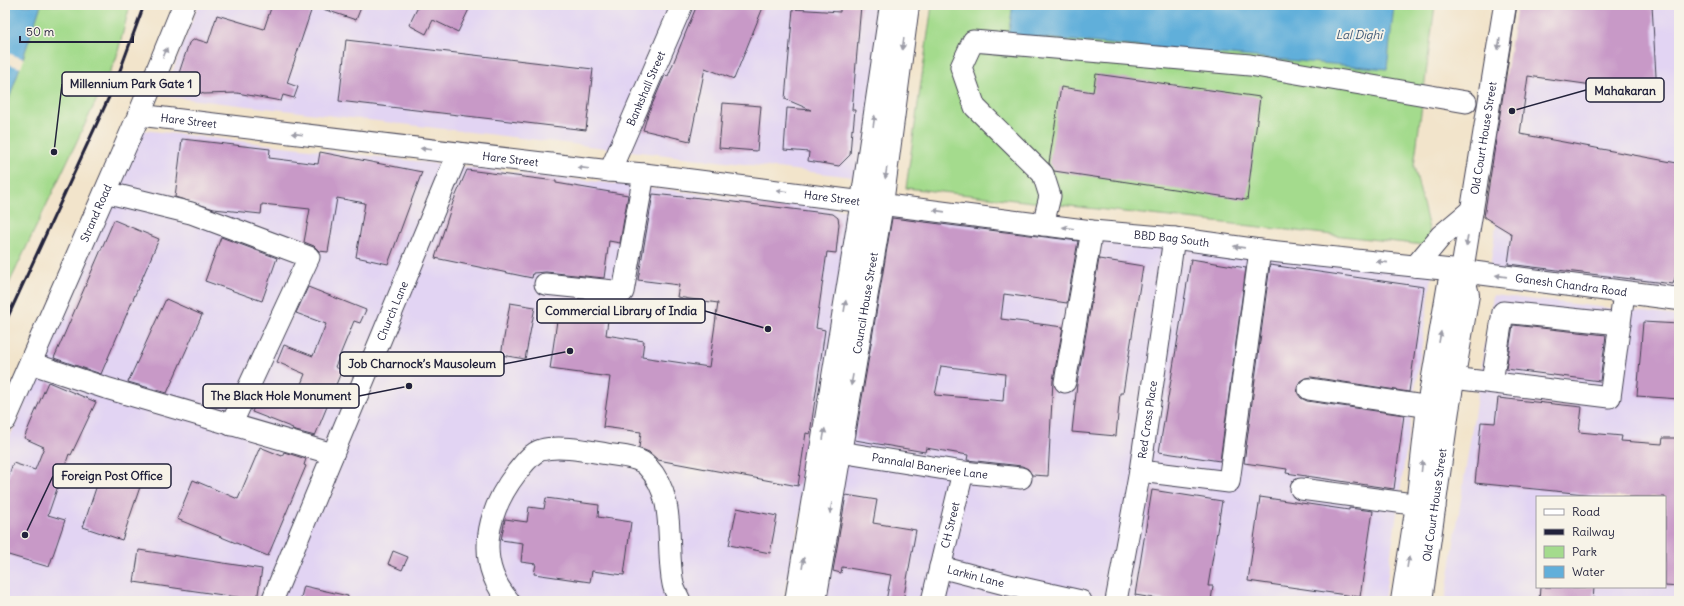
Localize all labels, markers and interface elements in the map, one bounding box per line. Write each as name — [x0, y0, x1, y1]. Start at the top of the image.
scale bar — [20, 18, 133, 44]
text: 50 m — [26, 24, 55, 39]
water label: Lal Dighi — [1336, 27, 1383, 42]
one-way arrow — [1496, 37, 1502, 50]
one-way arrow — [900, 38, 906, 50]
one-way arrow — [161, 47, 168, 59]
street label: Bankshall Street — [623, 49, 668, 128]
callout: Millennium Park Gate 1 — [62, 72, 200, 96]
text: Millennium Park Gate 1 — [70, 76, 192, 91]
callout: Mahakaran — [1586, 78, 1664, 102]
street label: Old Court House Street — [1467, 80, 1500, 196]
text: Mahakaran — [1594, 83, 1656, 98]
street label: Hare Street — [160, 111, 218, 131]
one-way arrow — [871, 115, 877, 127]
one-way arrow — [291, 131, 303, 137]
one-way arrow — [420, 146, 432, 152]
street label: Hare Street — [482, 149, 539, 169]
one-way arrow — [577, 165, 589, 171]
one-way arrow — [883, 166, 889, 179]
street label: Strand Road — [77, 182, 115, 244]
street label: Hare Street — [803, 187, 861, 208]
one-way arrow — [776, 188, 788, 194]
one-way arrow — [933, 208, 945, 214]
one-way arrow — [1062, 225, 1074, 231]
street label: BBD Bag South — [1133, 228, 1210, 250]
one-way arrow — [1464, 235, 1470, 247]
one-way arrow — [1233, 244, 1245, 250]
street label: Council House Street — [850, 251, 881, 355]
one-way arrow — [1376, 259, 1388, 266]
street label: Ganesh Chandra Road — [1514, 271, 1628, 299]
one-way arrow — [1495, 273, 1508, 279]
street label: Church Lane — [374, 279, 411, 343]
callout: Commercial Library of India — [537, 299, 705, 323]
one-way arrow — [842, 300, 848, 312]
text: Commercial Library of India — [545, 303, 697, 319]
one-way arrow — [1437, 331, 1443, 343]
callout: Job Charnock’s Mausoleum — [340, 352, 504, 376]
text: Job Charnock’s Mausoleum — [348, 356, 496, 371]
one-way arrow — [849, 374, 855, 386]
street label: Red Cross Place — [1135, 380, 1160, 460]
callout: The Black Hole Monument — [203, 384, 359, 408]
text: The Black Hole Monument — [211, 388, 352, 403]
one-way arrow — [821, 428, 827, 440]
street label: Old Court House Street — [1420, 447, 1450, 562]
street label: Pannalal Banerjee Lane — [871, 450, 989, 482]
one-way arrow — [1418, 460, 1425, 472]
callout: Foreign Post Office — [53, 464, 171, 488]
text: Foreign Post Office — [61, 468, 163, 484]
legend — [1536, 496, 1666, 588]
street label: CH Street — [938, 500, 963, 550]
one-way arrow — [827, 502, 833, 514]
text: Road — [1572, 504, 1600, 519]
text: Railway — [1572, 524, 1615, 539]
text: Park — [1572, 544, 1597, 559]
one-way arrow — [800, 556, 806, 569]
one-way arrow — [1405, 556, 1411, 569]
street label: Larkin Lane — [946, 562, 1006, 590]
text: Water — [1572, 564, 1605, 579]

